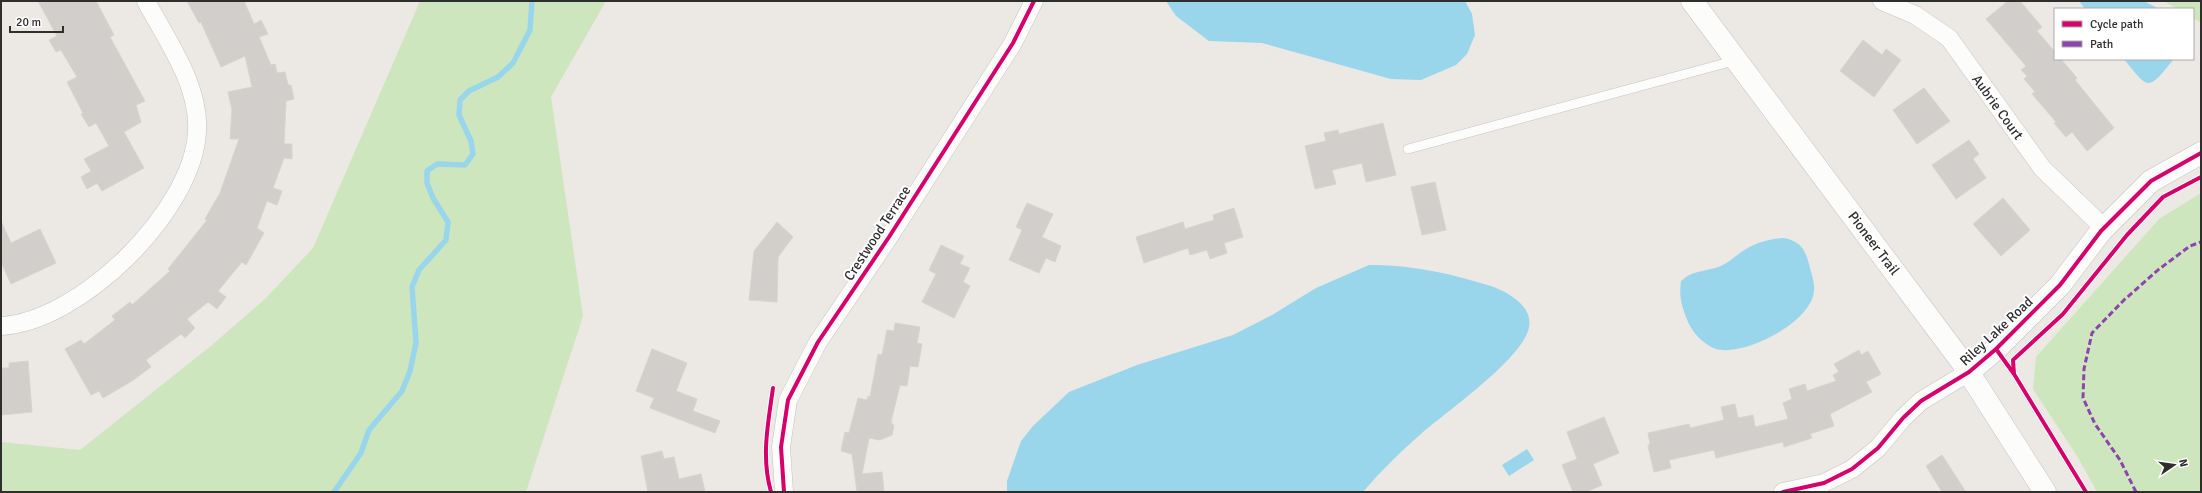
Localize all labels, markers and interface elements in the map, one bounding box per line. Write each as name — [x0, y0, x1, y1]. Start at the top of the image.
scale bar — [10, 8, 63, 34]
legend — [2054, 8, 2194, 60]
text: 20 m — [16, 15, 41, 30]
text: Cycle path — [2090, 17, 2143, 32]
text: Path — [2090, 37, 2113, 52]
street label: Aubrie Court — [1968, 71, 2027, 143]
street label: Crestwood Terrace — [840, 183, 915, 284]
street label: Pioneer Trail — [1844, 208, 1903, 278]
street label: Riley Lake Road — [1956, 293, 2036, 370]
north arrow — [2154, 445, 2194, 485]
text: N — [2176, 458, 2190, 468]

